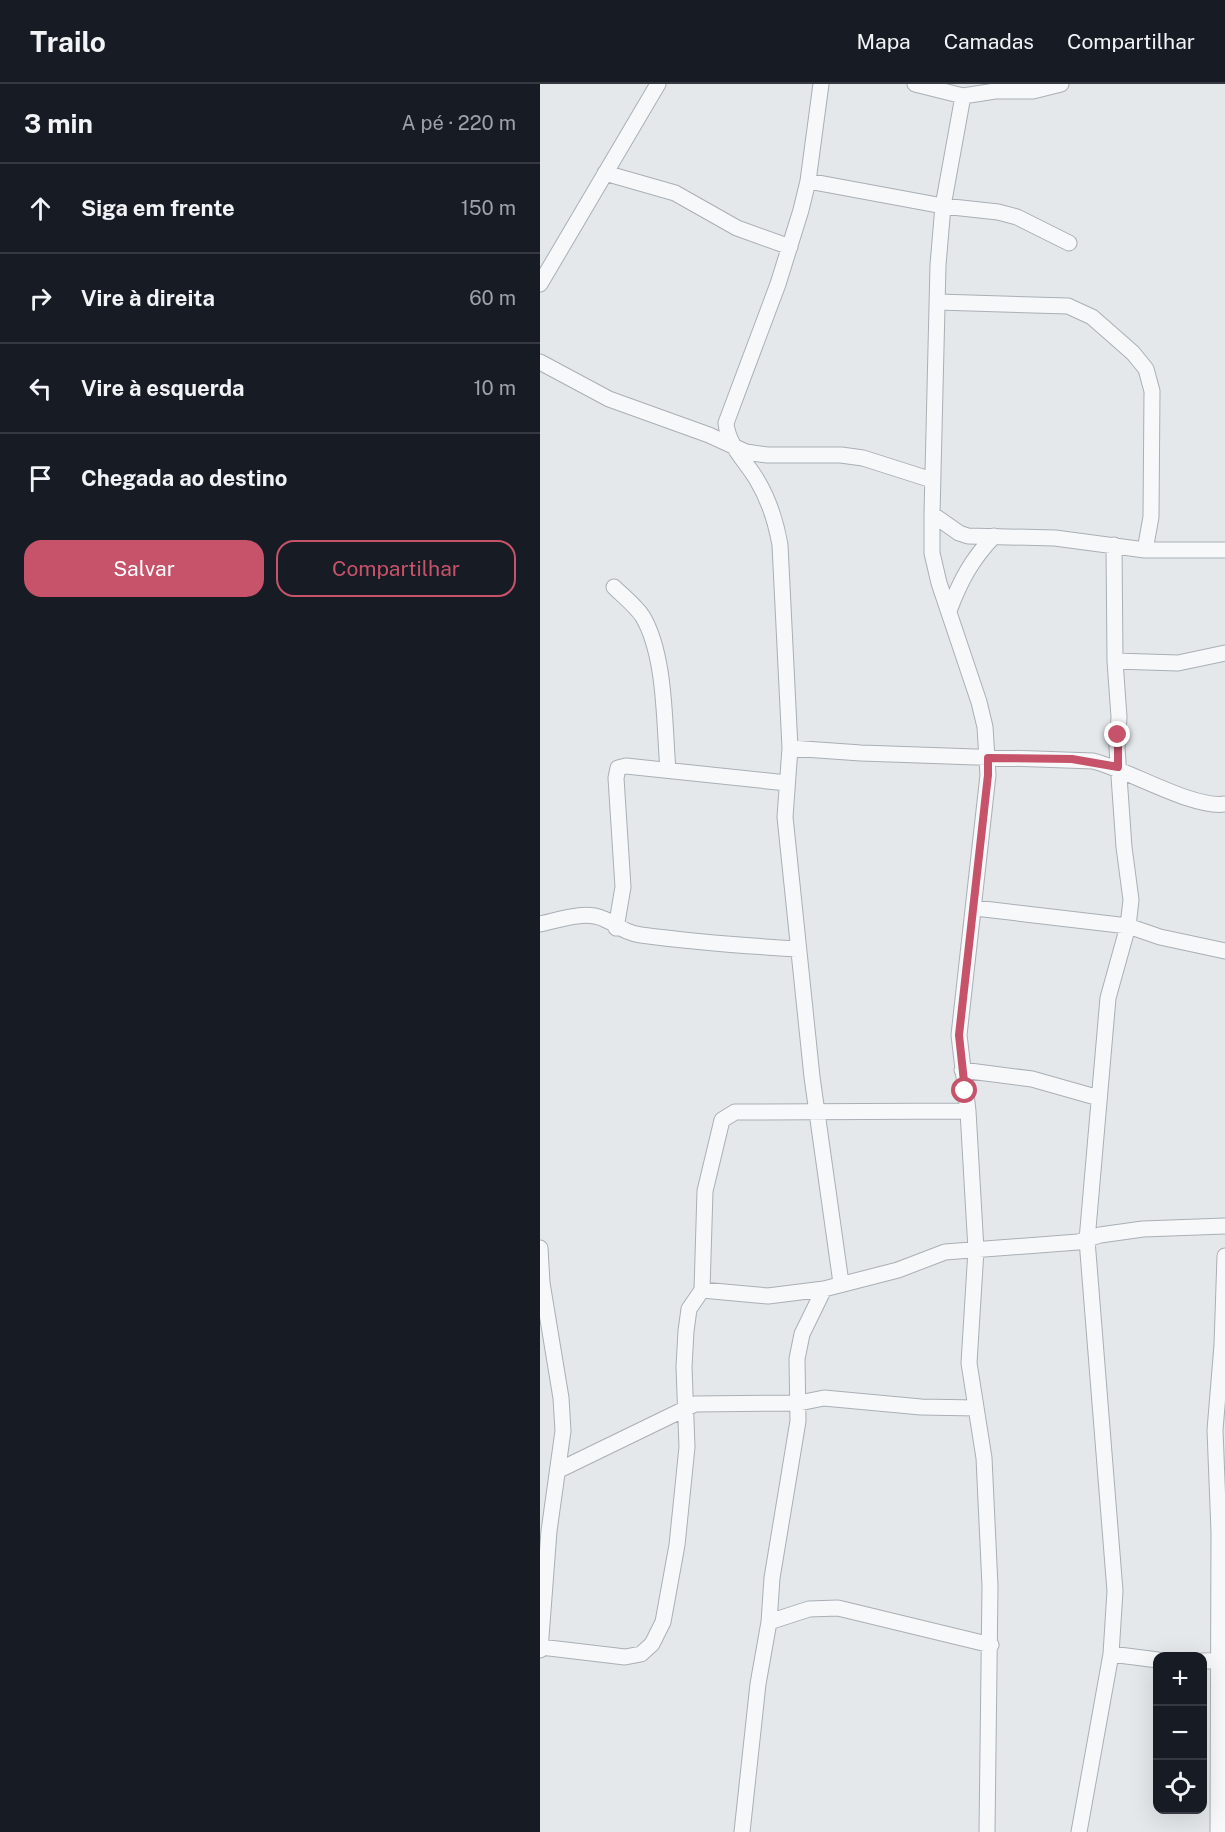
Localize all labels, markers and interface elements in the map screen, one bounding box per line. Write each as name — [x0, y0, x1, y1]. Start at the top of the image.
text: Trailo — [30, 25, 106, 58]
text: Mapa — [857, 29, 911, 54]
text: Camadas — [944, 29, 1034, 54]
text: Compartilhar — [1067, 29, 1195, 54]
text: 3 min — [24, 108, 93, 139]
text: A pé · 220 m — [401, 111, 516, 135]
icon: ahead — [24, 192, 57, 225]
text: Siga em frente — [81, 195, 235, 221]
text: 150 m — [461, 196, 516, 220]
icon: right — [24, 282, 57, 315]
text: Vire à direita — [81, 285, 215, 311]
text: 60 m — [469, 286, 516, 310]
icon: left — [24, 372, 57, 405]
text: Vire à esquerda — [81, 375, 245, 401]
text: 10 m — [473, 376, 516, 400]
icon: arrive — [24, 462, 57, 495]
text: Chegada ao destino — [81, 465, 287, 491]
button: Salvar — [24, 540, 264, 597]
button: Compartilhar — [276, 540, 516, 597]
route end — [1104, 721, 1130, 747]
route start — [951, 1077, 977, 1103]
map controls — [1153, 1652, 1207, 1814]
button: + — [1153, 1652, 1207, 1706]
button: − — [1153, 1706, 1207, 1760]
button: locate — [1153, 1760, 1207, 1814]

